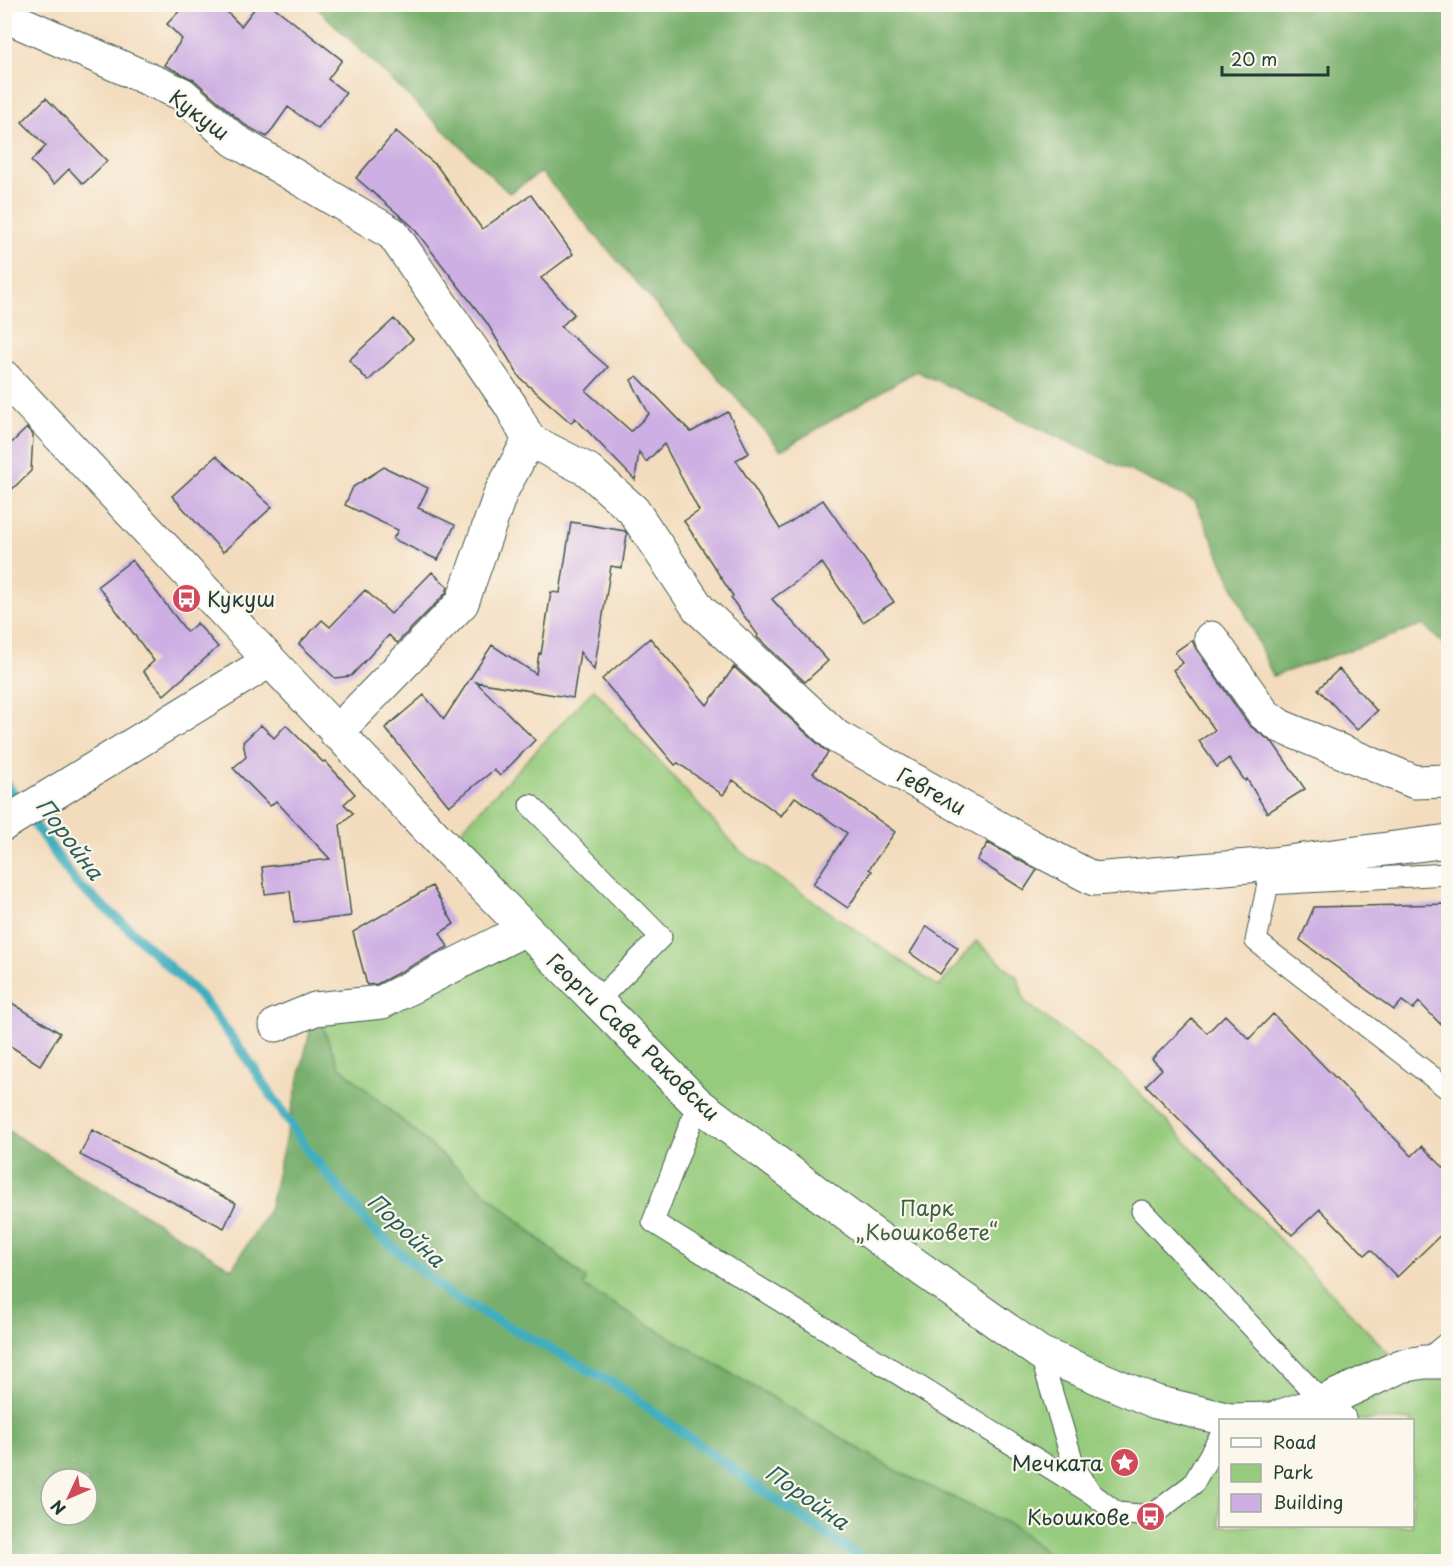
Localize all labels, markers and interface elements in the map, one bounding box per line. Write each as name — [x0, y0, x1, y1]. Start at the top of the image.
scale bar — [1222, 39, 1328, 77]
text: 20 m — [1231, 45, 1277, 72]
street label: Кукуш — [163, 81, 237, 147]
bus stop icon: Кукуш — [170, 582, 202, 614]
place label: Кукуш — [207, 582, 275, 614]
street label: Гевгели — [892, 758, 972, 822]
water label: Поройна — [29, 790, 114, 887]
street label: Георги Сава Раковски — [540, 945, 728, 1127]
water label: Поройна — [361, 1184, 454, 1274]
park label: Парк „Кьошковете“ — [856, 1191, 998, 1247]
legend — [1219, 1419, 1414, 1527]
text: Road — [1273, 1428, 1317, 1455]
place label: Мечката — [1012, 1446, 1104, 1478]
place icon: Мечката — [1108, 1446, 1140, 1478]
water label: Поройна — [759, 1455, 858, 1538]
text: Park — [1273, 1458, 1313, 1485]
north arrow — [39, 1467, 99, 1527]
text: Building — [1273, 1488, 1343, 1515]
text: N — [44, 1495, 71, 1521]
place label: Кьошкове — [1027, 1500, 1130, 1532]
bus stop icon: Кьошкове — [1135, 1500, 1167, 1532]

